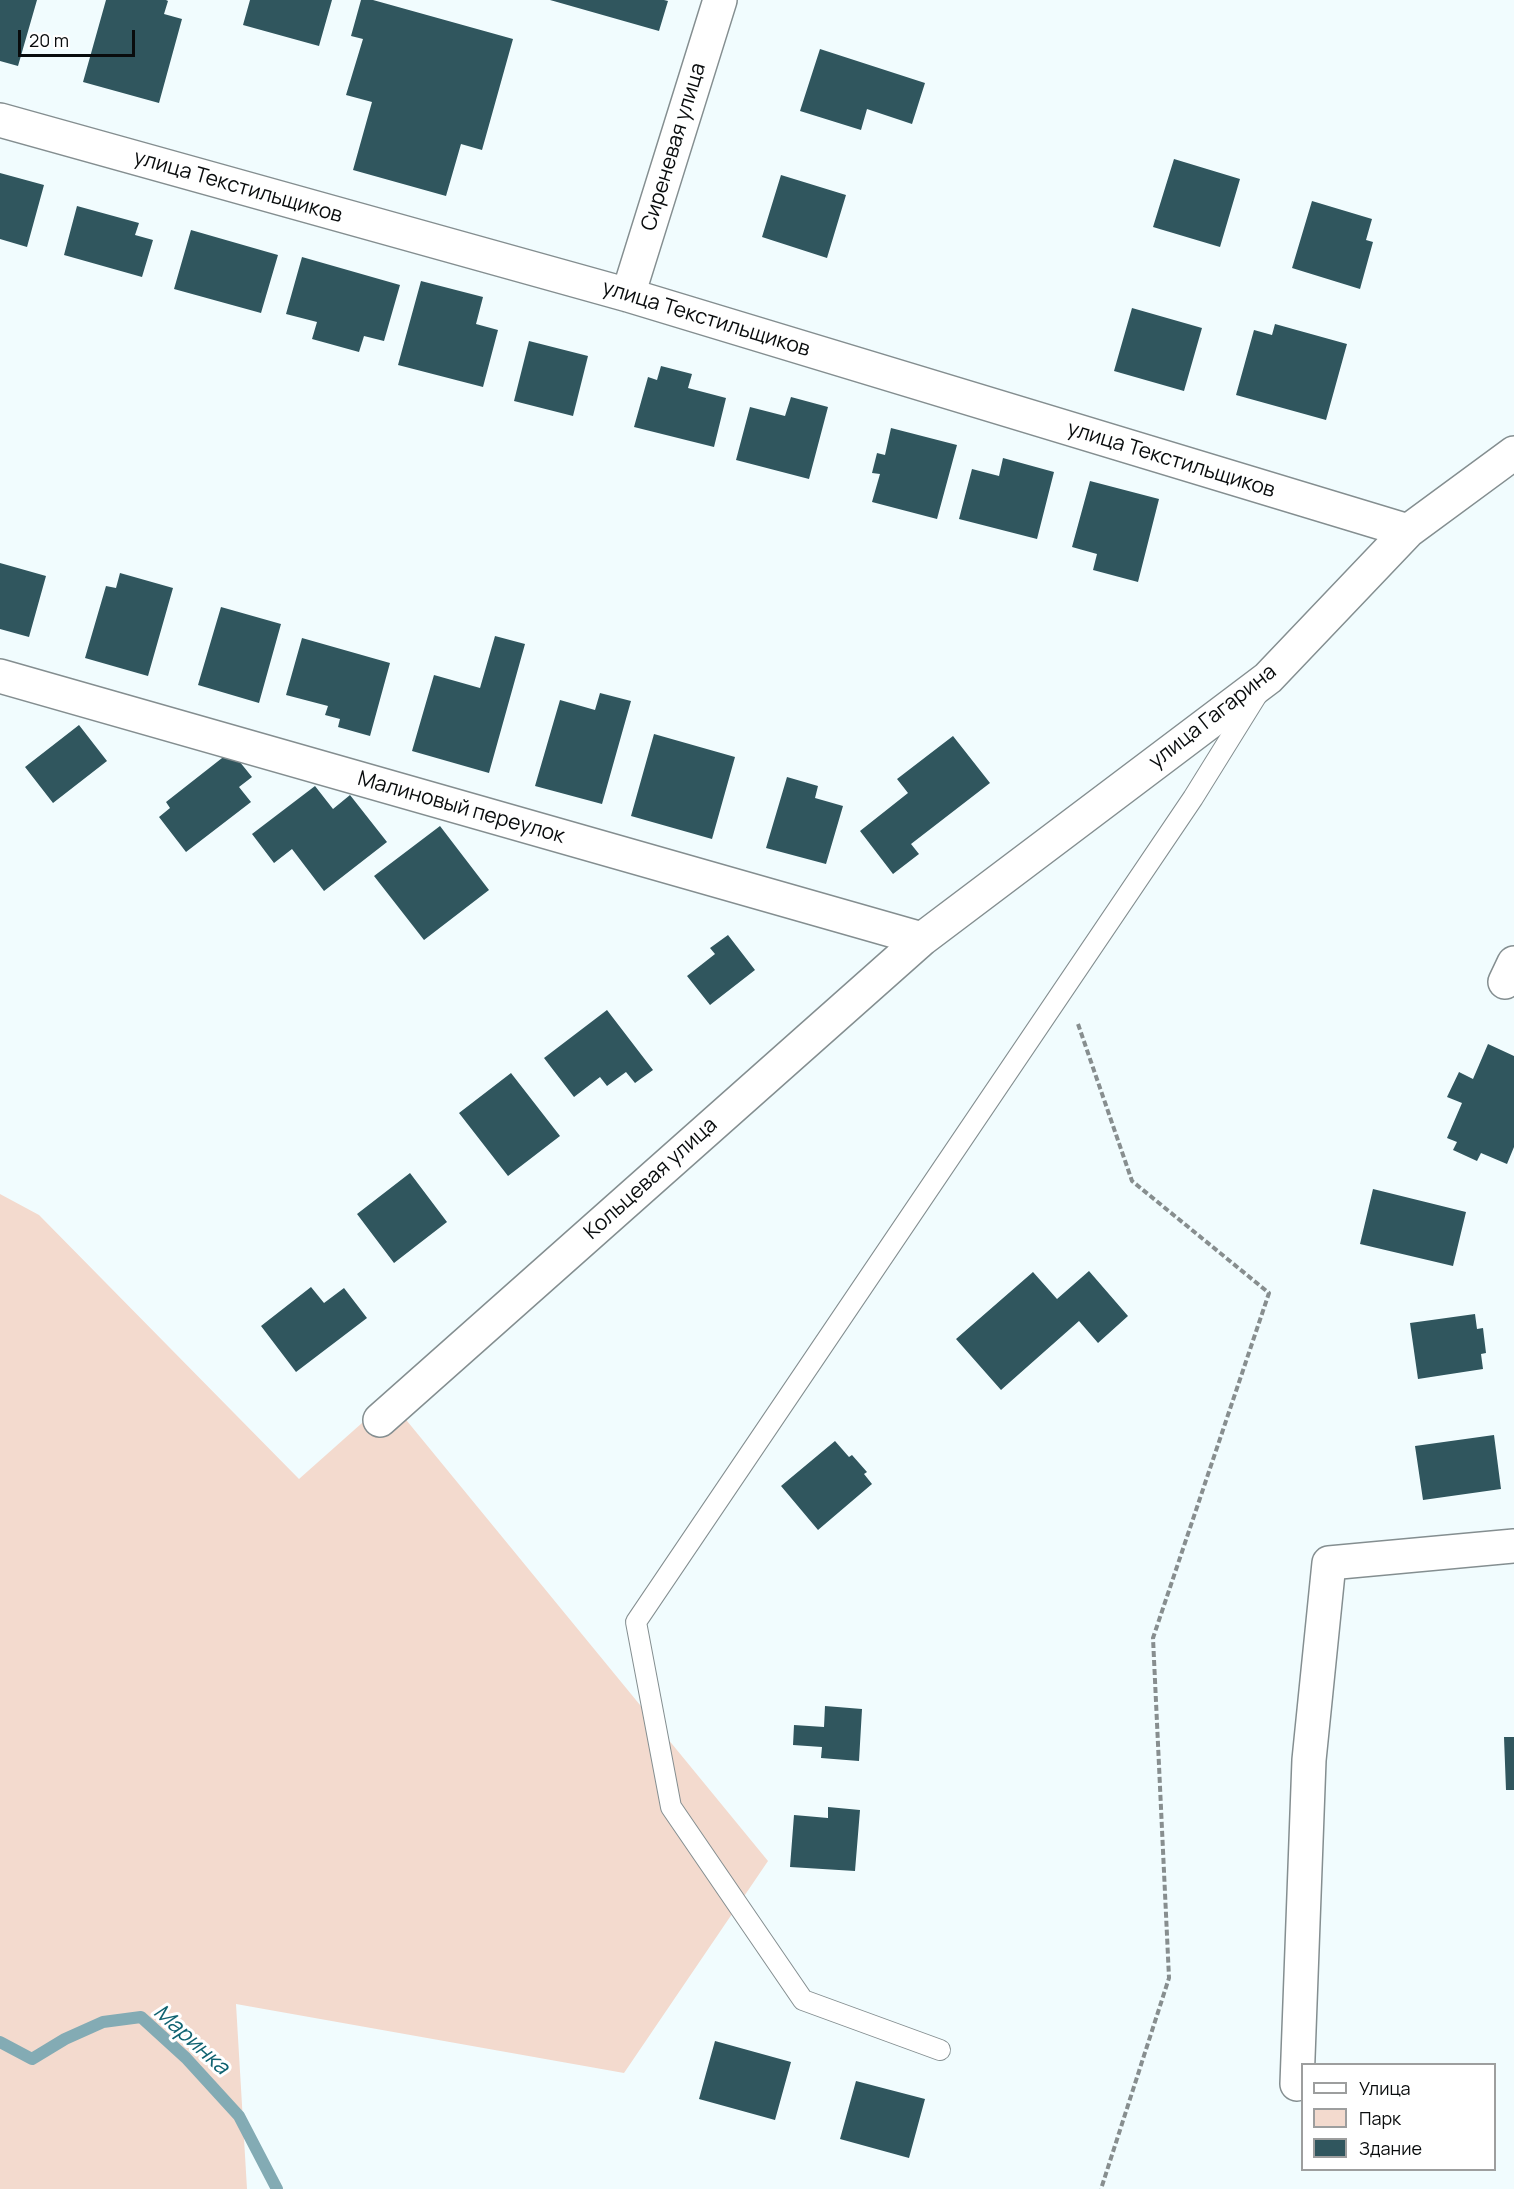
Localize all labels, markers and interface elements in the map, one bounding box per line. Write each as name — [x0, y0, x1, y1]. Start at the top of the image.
scale bar — [21, 18, 138, 56]
text: 20 m — [29, 28, 69, 52]
street label: Сиреневая улица — [636, 60, 712, 234]
street label: улица Текстильщиков — [131, 145, 345, 229]
street label: улица Текстильщиков — [599, 275, 813, 363]
street label: улица Текстильщиков — [1064, 416, 1278, 504]
street label: улица Гагарина — [1144, 660, 1282, 774]
street label: Малиновый переулок — [355, 766, 567, 850]
street label: Кольцевая улица — [579, 1113, 723, 1245]
water label: Маринка — [148, 1999, 234, 2081]
legend — [1301, 2063, 1496, 2171]
text: Улица — [1359, 2076, 1411, 2100]
text: Парк — [1359, 2106, 1401, 2130]
text: Здание — [1359, 2136, 1422, 2160]

